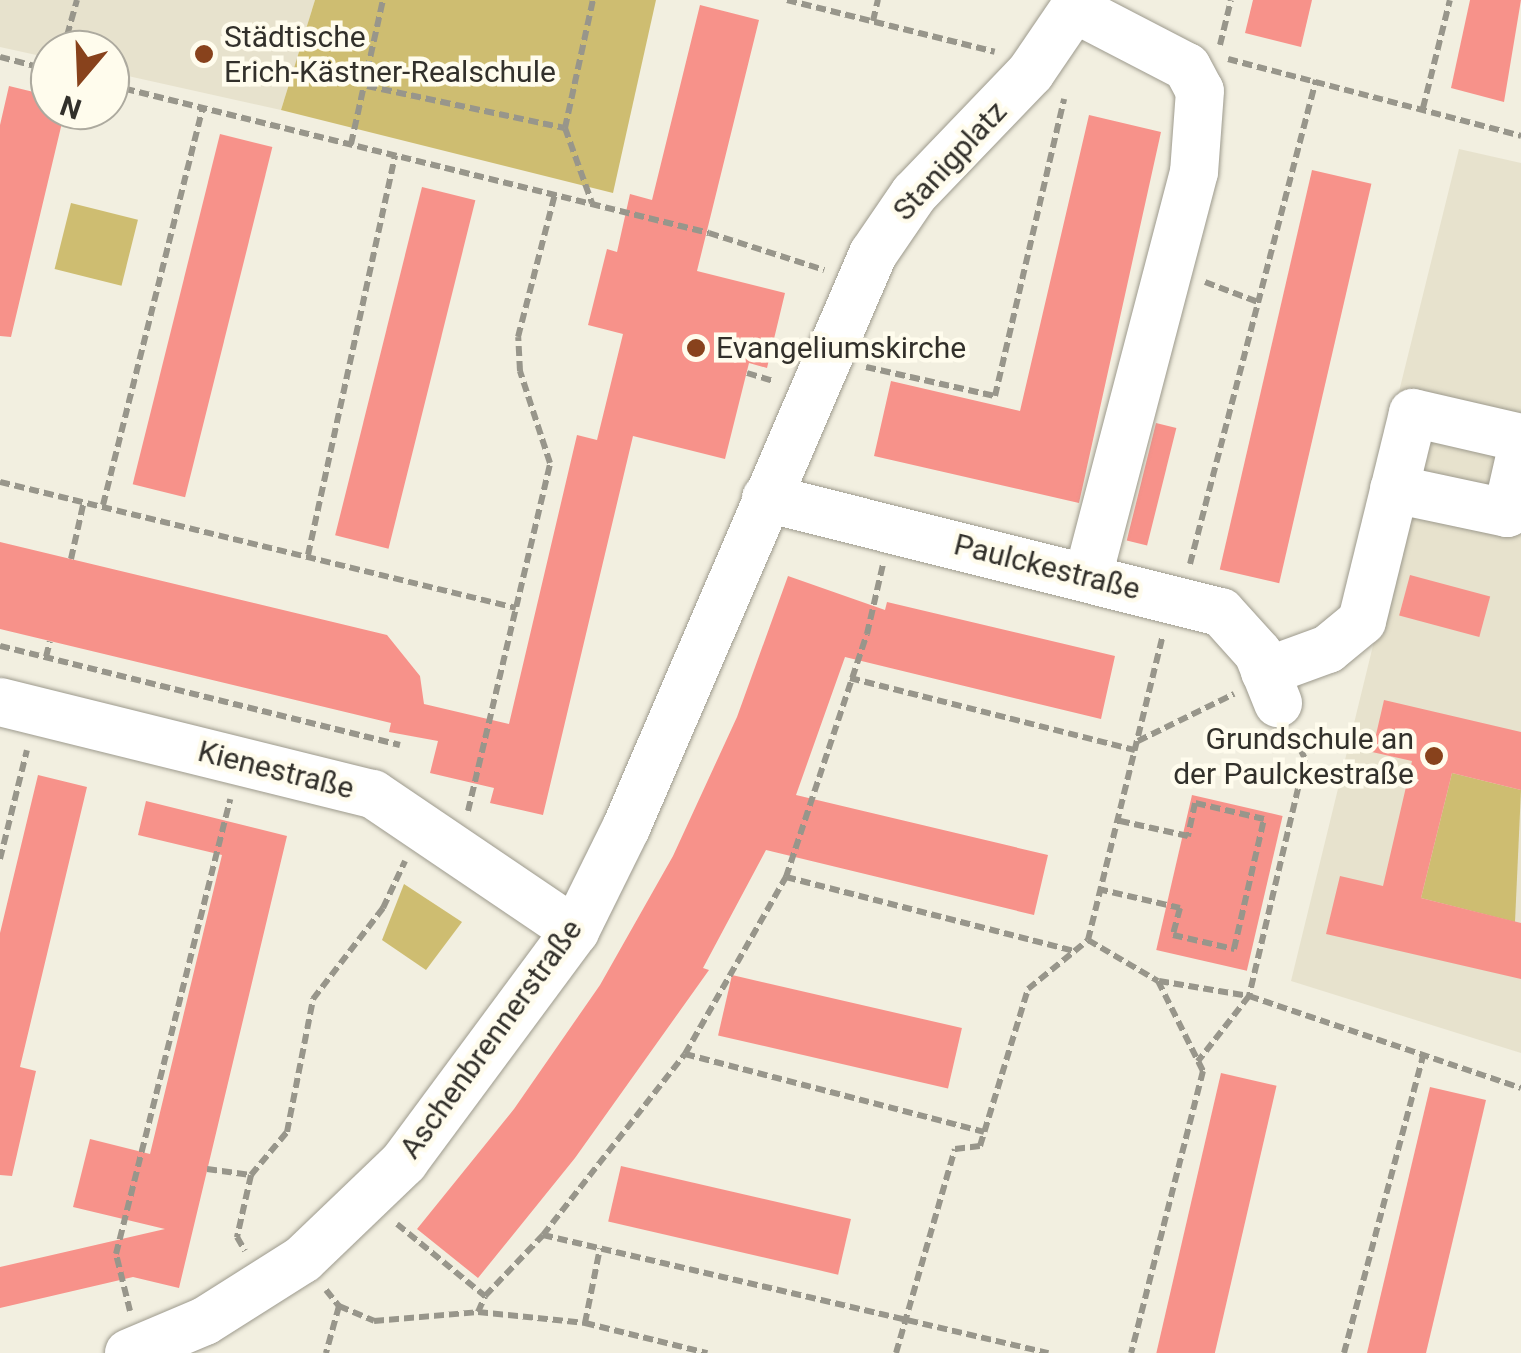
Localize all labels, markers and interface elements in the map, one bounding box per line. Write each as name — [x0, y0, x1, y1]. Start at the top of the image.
place label: Städtische Erich-Kästner-Realschule — [224, 19, 556, 90]
north arrow — [30, 30, 130, 130]
marker: Städtische Erich-Kästner-Realschule — [193, 43, 215, 65]
text: N — [56, 88, 85, 126]
street label: Stanigplatz — [886, 94, 1014, 228]
place label: Evangeliumskirche — [716, 330, 966, 366]
marker: Evangeliumskirche — [685, 337, 707, 359]
street label: Paulckestraße — [950, 527, 1144, 607]
place label: Grundschule an der Paulckestraße — [1173, 721, 1414, 792]
street label: Kienestraße — [194, 733, 358, 807]
marker: Grundschule an der Paulckestraße — [1423, 745, 1445, 767]
street label: Aschenbrennerstraße — [392, 913, 590, 1165]

